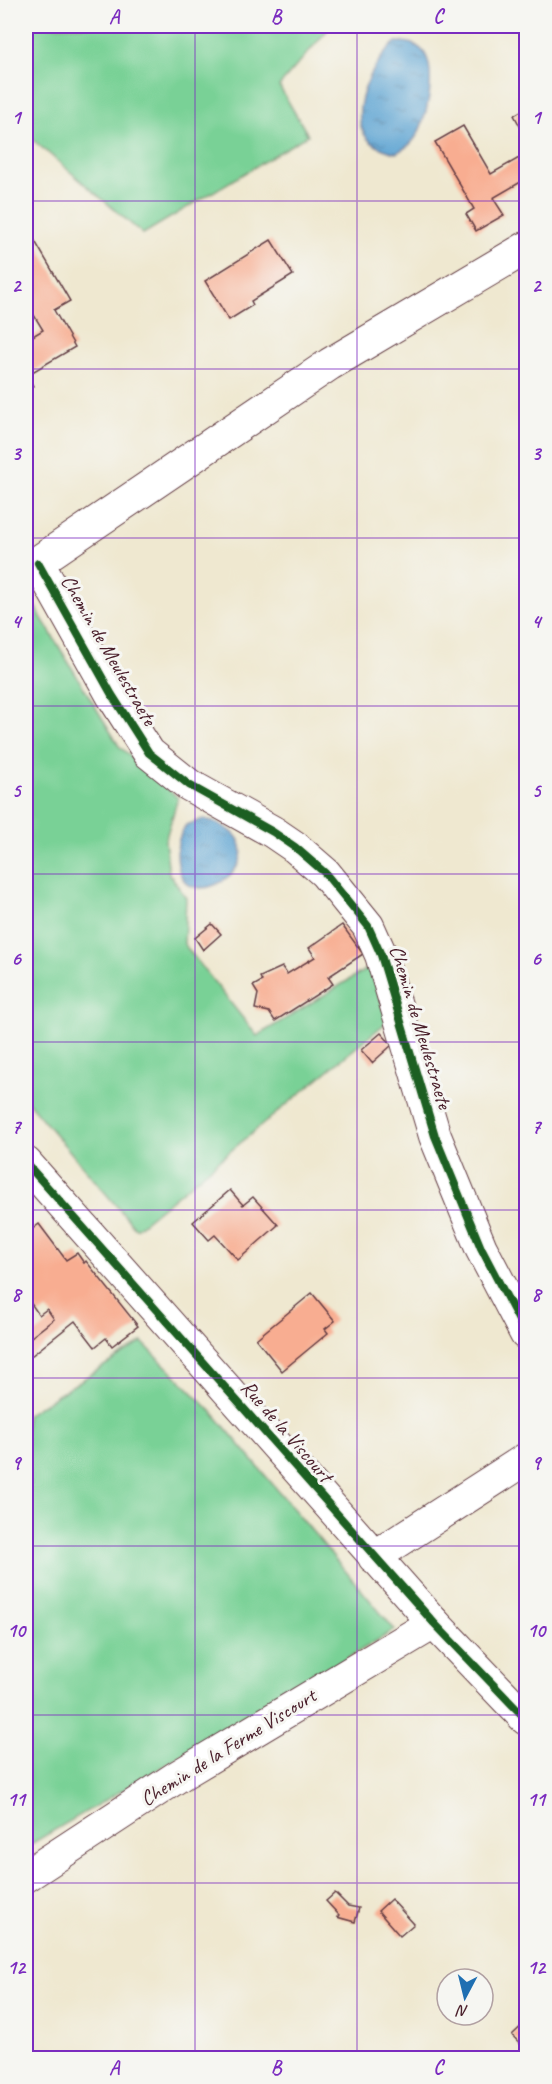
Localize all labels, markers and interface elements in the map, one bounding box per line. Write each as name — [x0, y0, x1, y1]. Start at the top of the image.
text: A — [109, 4, 121, 29]
text: B — [271, 4, 283, 29]
text: C — [433, 4, 445, 29]
text: 1 — [12, 105, 23, 130]
text: 1 — [532, 105, 543, 130]
text: 2 — [12, 273, 23, 298]
text: 2 — [532, 273, 543, 298]
text: 3 — [12, 441, 23, 466]
text: 3 — [532, 441, 543, 466]
street label: Chemin de Meulestraete — [55, 570, 163, 731]
text: 4 — [12, 609, 24, 634]
text: 4 — [532, 609, 544, 634]
text: 5 — [12, 778, 23, 803]
text: 5 — [532, 778, 543, 803]
street label: Chemin de Meulestraete — [384, 942, 459, 1113]
text: 6 — [11, 946, 22, 971]
text: 6 — [531, 946, 542, 971]
text: 7 — [12, 1114, 23, 1139]
text: 7 — [532, 1114, 543, 1139]
text: 8 — [12, 1282, 24, 1307]
text: 8 — [532, 1282, 544, 1307]
street label: Rue de la Viscourt — [236, 1375, 340, 1490]
text: 9 — [12, 1450, 23, 1475]
text: 9 — [532, 1450, 543, 1475]
text: 10 — [7, 1618, 27, 1643]
text: 10 — [527, 1618, 547, 1643]
street label: Chemin de la Ferme Viscourt — [136, 1681, 322, 1812]
text: 11 — [7, 1787, 27, 1812]
text: 11 — [527, 1787, 547, 1812]
text: 12 — [7, 1955, 27, 1980]
text: 12 — [527, 1955, 547, 1980]
north arrow — [435, 1967, 495, 2027]
text: N — [454, 2000, 469, 2021]
text: A — [109, 2055, 121, 2080]
text: B — [271, 2055, 283, 2080]
text: C — [433, 2055, 445, 2080]

